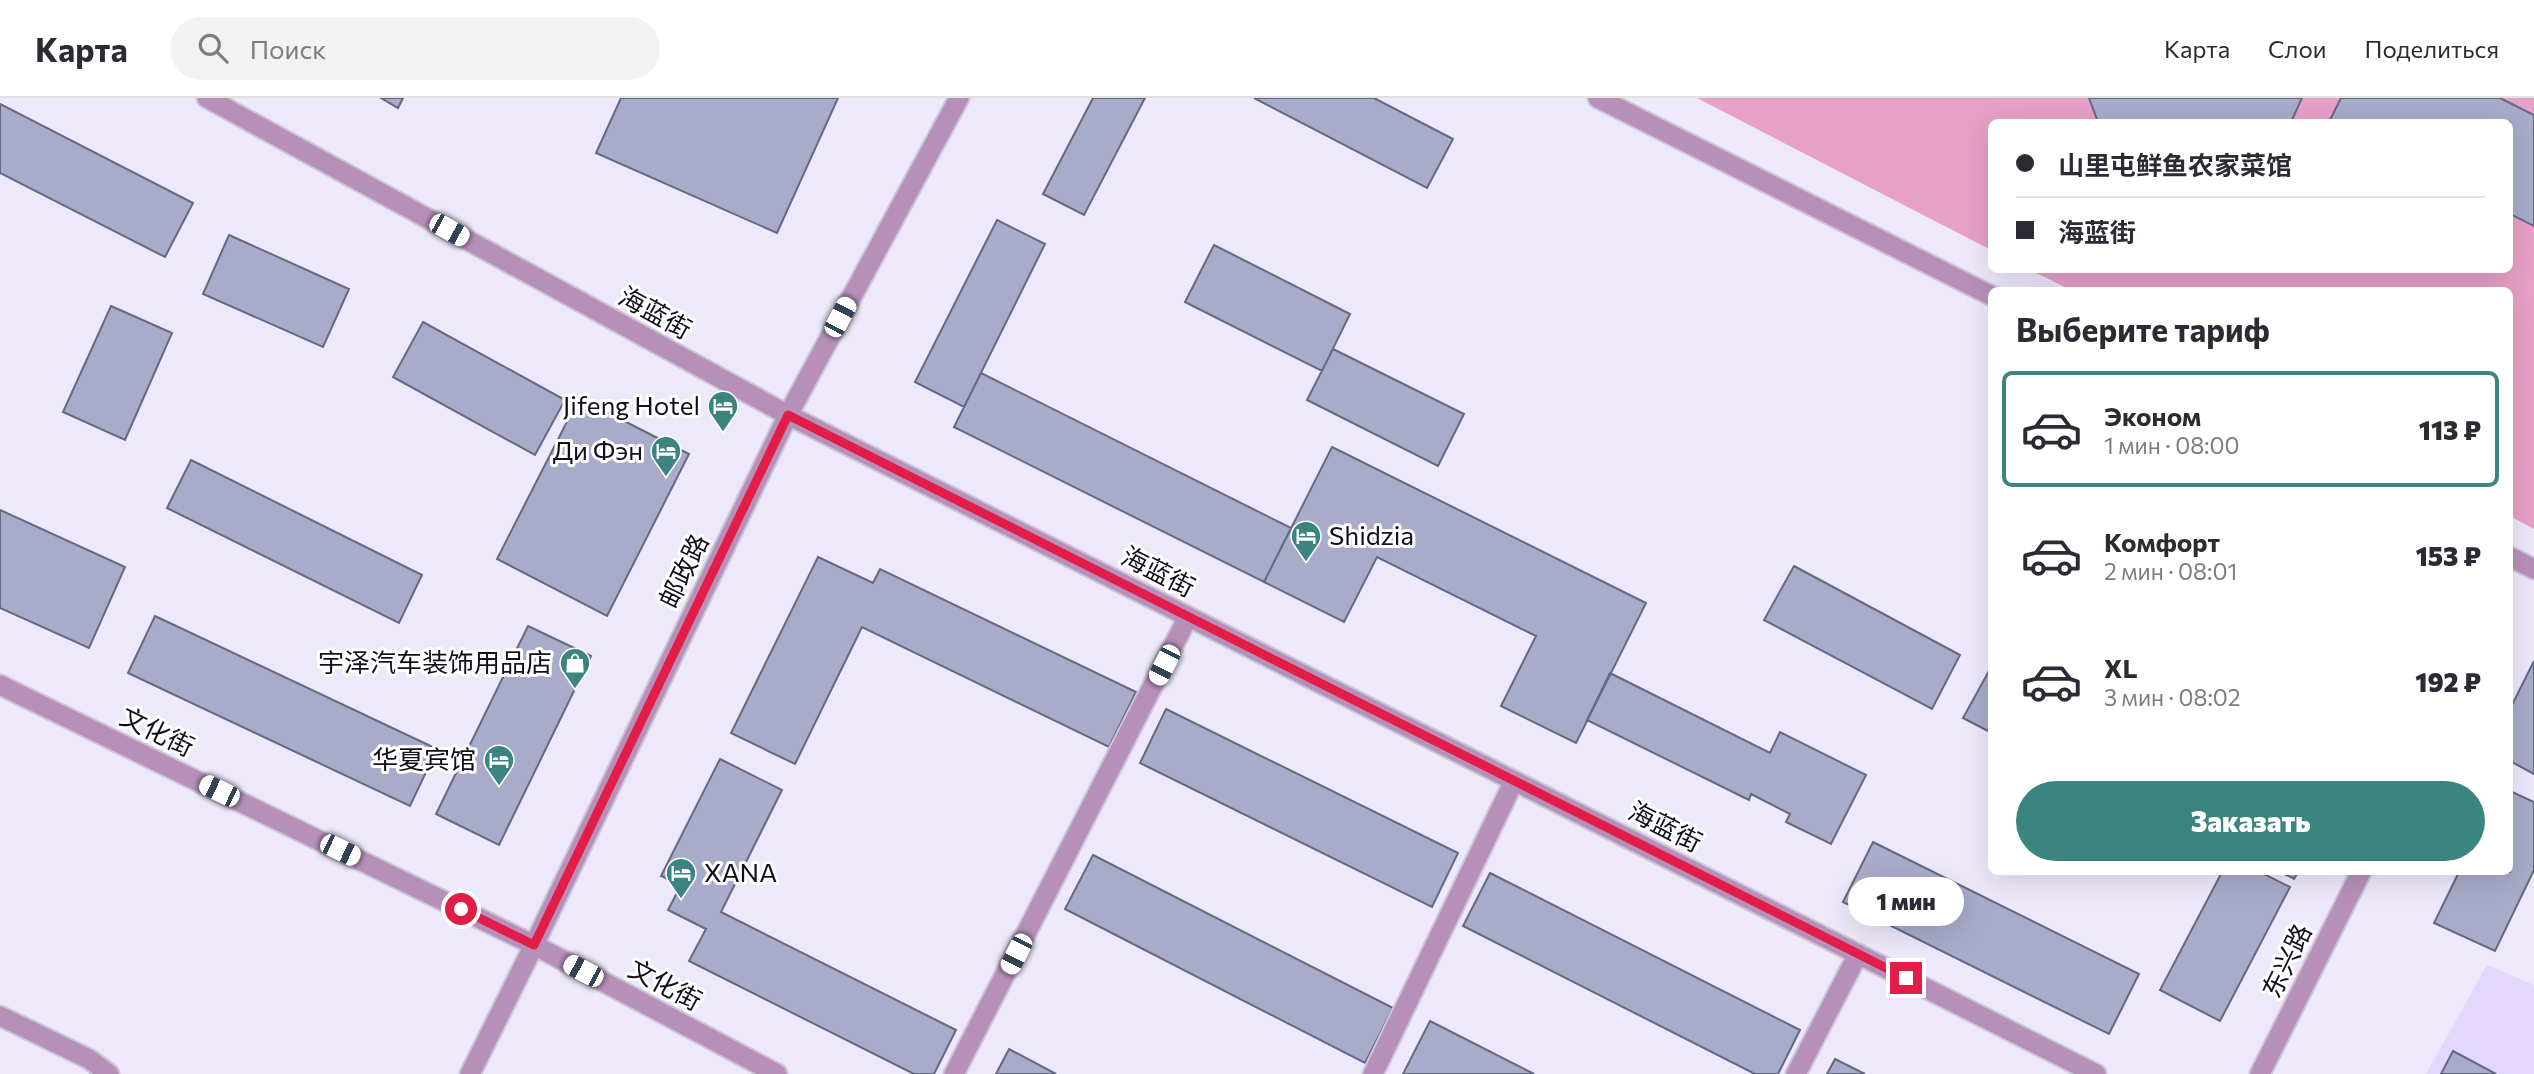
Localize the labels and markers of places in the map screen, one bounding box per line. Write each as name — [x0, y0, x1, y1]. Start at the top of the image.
place label: Jifeng Hotel — [563, 389, 700, 420]
hotel icon: Jifeng Hotel — [706, 389, 740, 433]
place label: Ди Фэн — [553, 434, 643, 465]
hotel icon: Ди Фэн — [649, 434, 683, 478]
hotel icon: Shidzia — [1289, 519, 1323, 563]
place label: Shidzia — [1329, 519, 1414, 550]
place label: 宇泽汽车装饰用品店 — [318, 646, 552, 677]
shop icon: 宇泽汽车装饰用品店 — [558, 646, 592, 690]
place label: 华夏宾馆 — [372, 743, 476, 774]
hotel icon: 华夏宾馆 — [482, 743, 516, 787]
hotel icon: XANA — [664, 856, 698, 900]
place label: XANA — [704, 856, 777, 887]

